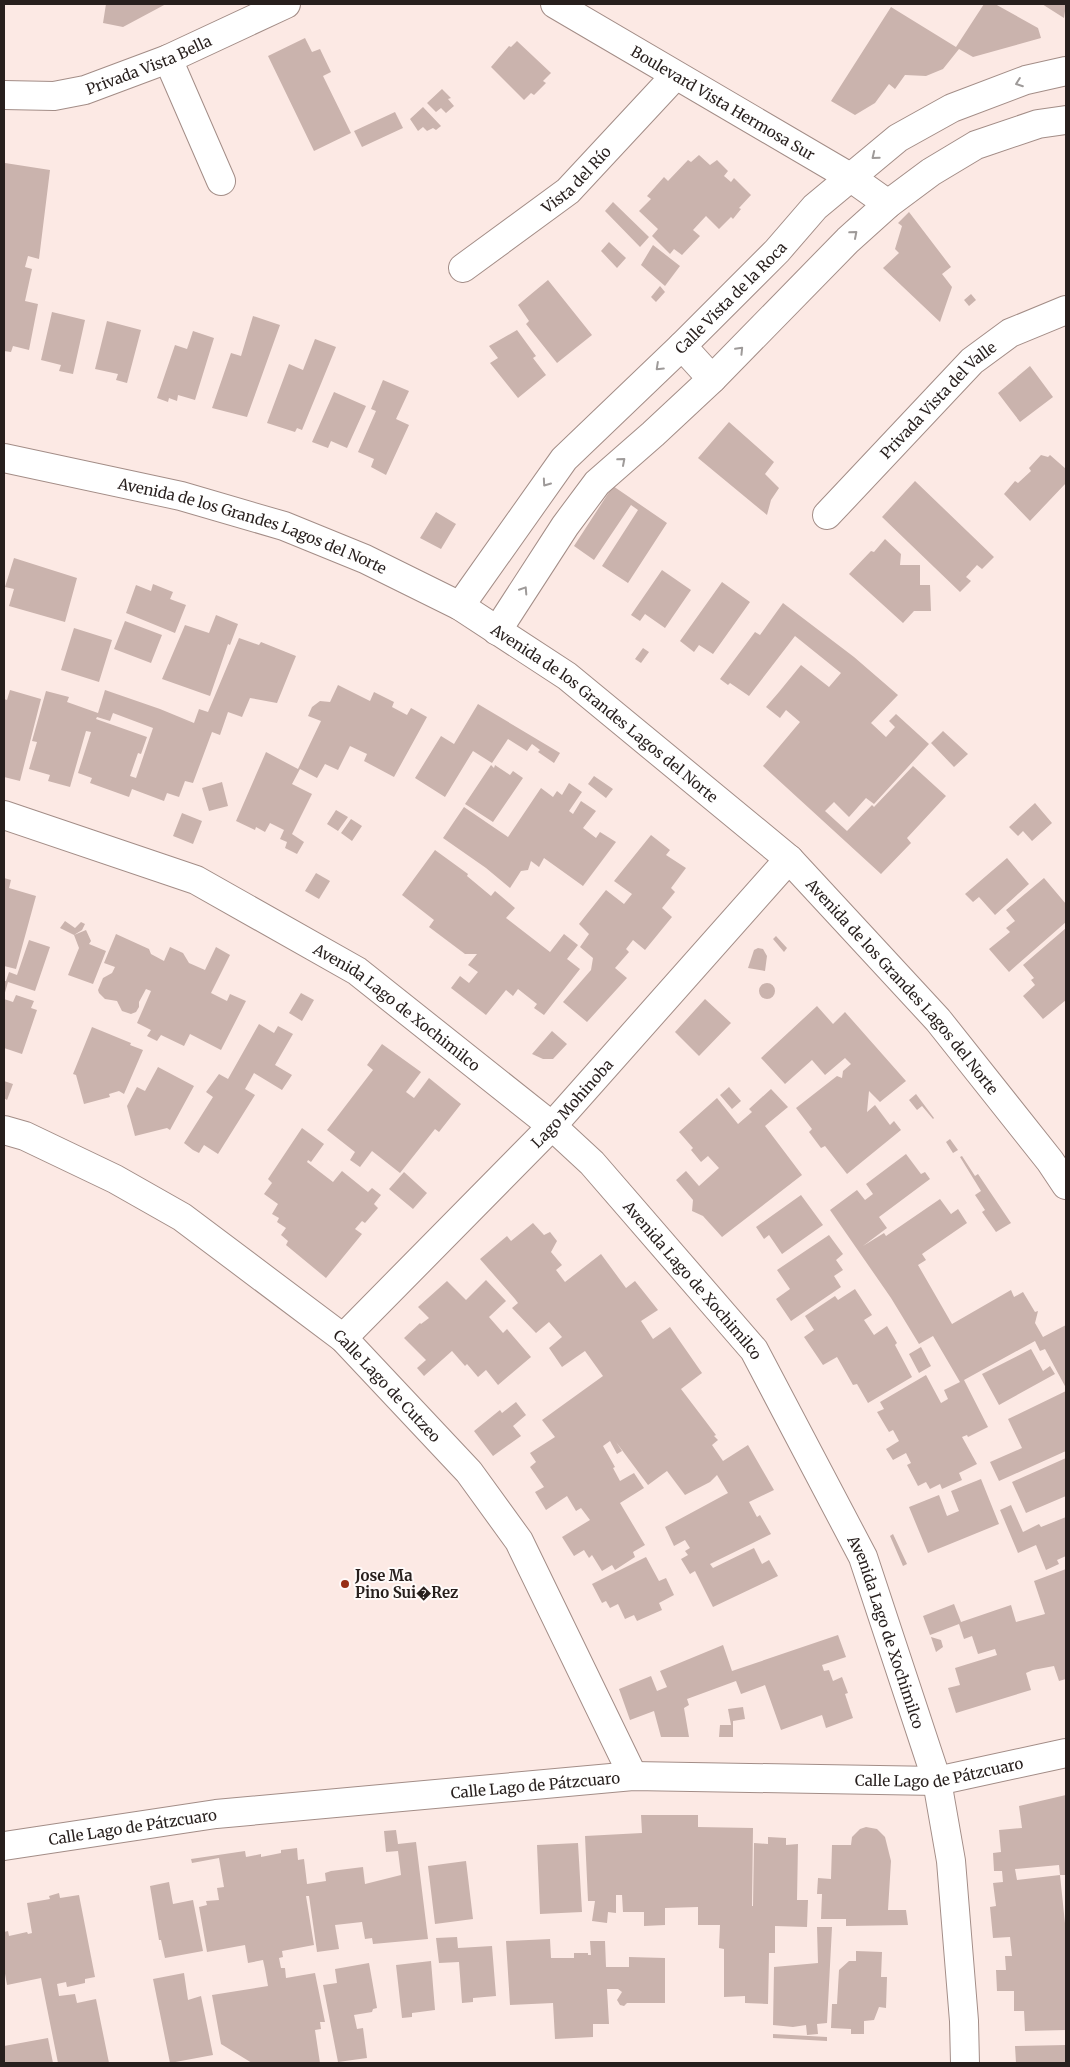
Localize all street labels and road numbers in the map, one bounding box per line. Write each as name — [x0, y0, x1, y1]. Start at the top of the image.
street label: Privada Vista Bella — [83, 31, 214, 98]
street label: Boulevard Vista Hermosa Sur — [628, 41, 819, 164]
street label: Vista del Río — [537, 142, 615, 217]
street label: Calle Vista de la Roca — [671, 238, 790, 357]
street label: Privada Vista del Valle — [876, 337, 1000, 462]
street label: Avenida de los Grandes Lagos del Norte — [116, 473, 390, 578]
street label: Avenida de los Grandes Lagos del Norte — [487, 619, 722, 806]
street label: Avenida de los Grandes Lagos del Norte — [802, 874, 1003, 1098]
street label: Avenida Lago de Xochimilco — [309, 939, 484, 1075]
street label: Lago Mohinoba — [527, 1055, 617, 1151]
street label: Avenida Lago de Xochimilco — [619, 1196, 767, 1363]
street label: Calle Lago de Cutzeo — [330, 1325, 445, 1446]
street label: Avenida Lago de Xochimilco — [843, 1531, 929, 1731]
street label: Calle Lago de Pátzcuaro — [855, 1753, 1025, 1791]
street label: Calle Lago de Pátzcuaro — [450, 1768, 621, 1802]
street label: Calle Lago de Pátzcuaro — [47, 1804, 218, 1849]

